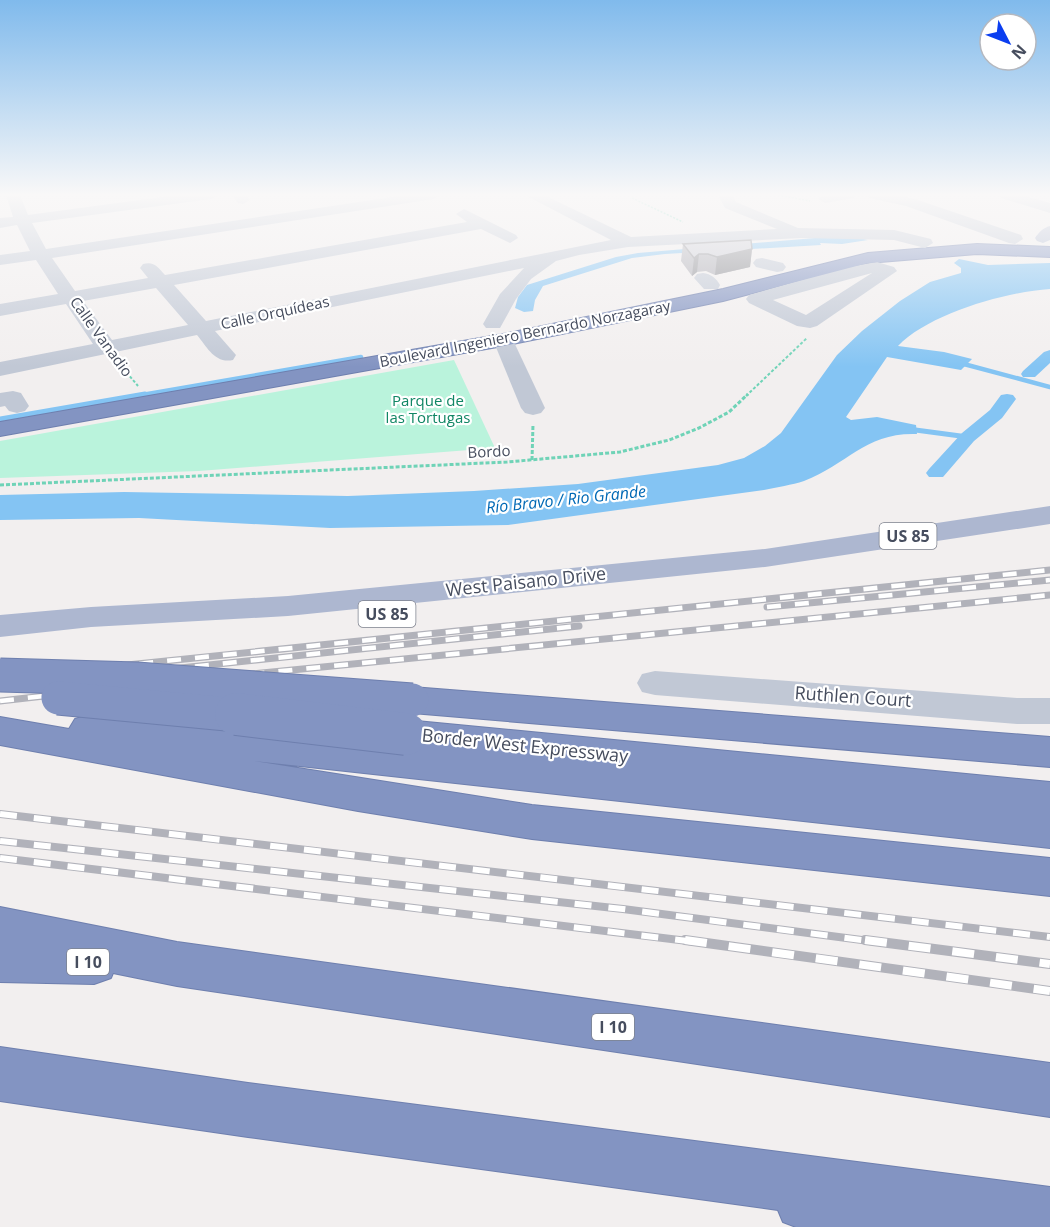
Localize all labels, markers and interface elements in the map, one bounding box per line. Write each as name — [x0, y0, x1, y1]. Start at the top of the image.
north arrow — [978, 12, 1038, 72]
text: N — [1007, 40, 1032, 64]
street label: Calle Orquídeas — [219, 291, 331, 333]
street label: Calle Vanadio — [66, 292, 138, 381]
street label: Boulevard Ingeniero Bernardo Norzagaray — [378, 295, 672, 371]
park label: Parque de las Tortugas — [386, 390, 470, 427]
street label: Bordo — [467, 440, 511, 462]
water label: Río Bravo / Rio Grande — [485, 480, 647, 518]
road number: US 85 — [880, 523, 936, 549]
street label: West Paisano Drive — [445, 561, 607, 601]
road number: US 85 — [358, 601, 416, 627]
street label: Ruthlen Court — [794, 680, 912, 712]
street label: Border West Expressway — [421, 722, 630, 768]
road number: I 10 — [67, 949, 109, 975]
road number: I 10 — [592, 1014, 634, 1040]

